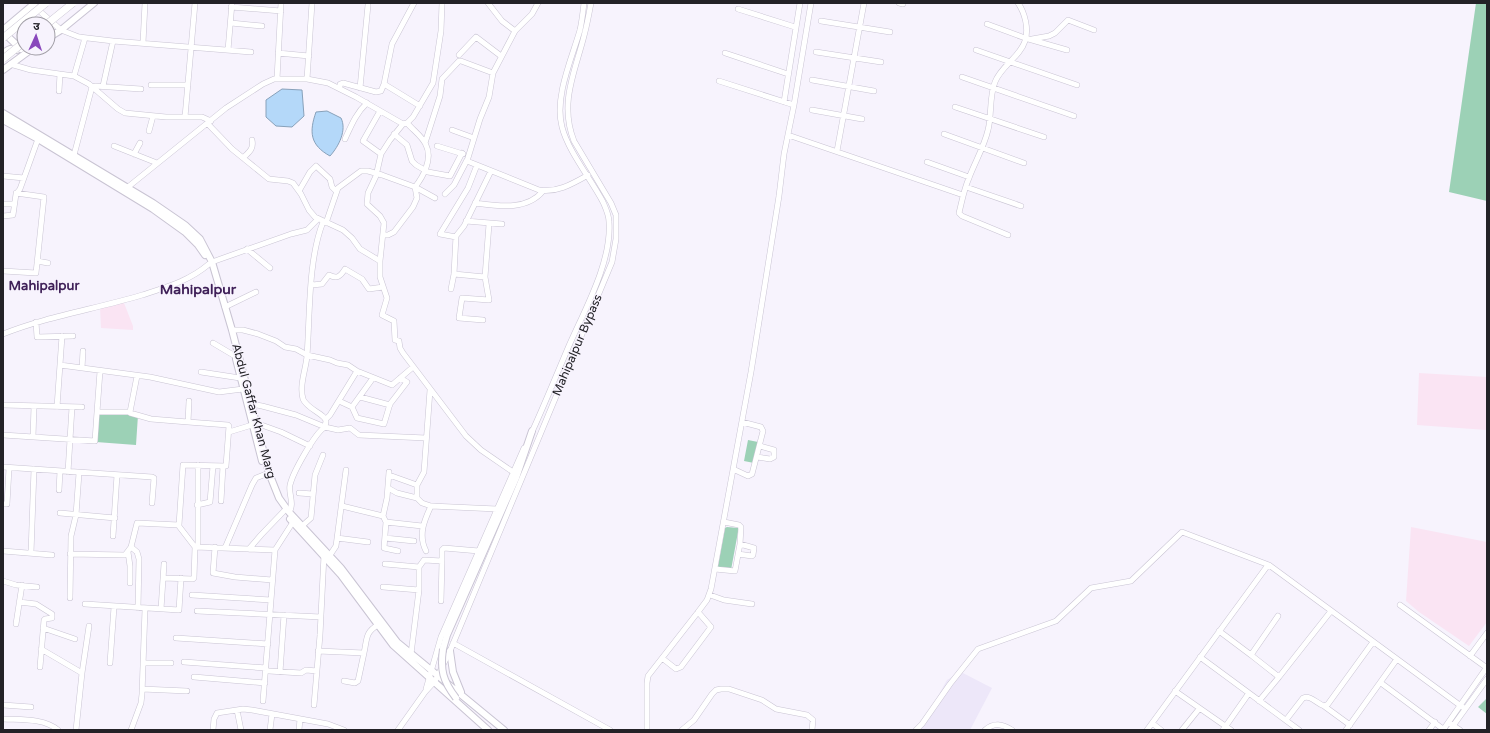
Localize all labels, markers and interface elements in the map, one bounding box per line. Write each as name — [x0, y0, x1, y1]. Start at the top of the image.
north arrow — [16, 16, 56, 56]
text: उ — [33, 20, 41, 33]
district label: Mahipalpur — [9, 278, 80, 294]
district label: Mahipalpur — [160, 281, 237, 298]
street label: Mahipalpur Bypass — [549, 292, 605, 398]
street label: Abdul Gaffar Khan Marg — [229, 342, 279, 480]

